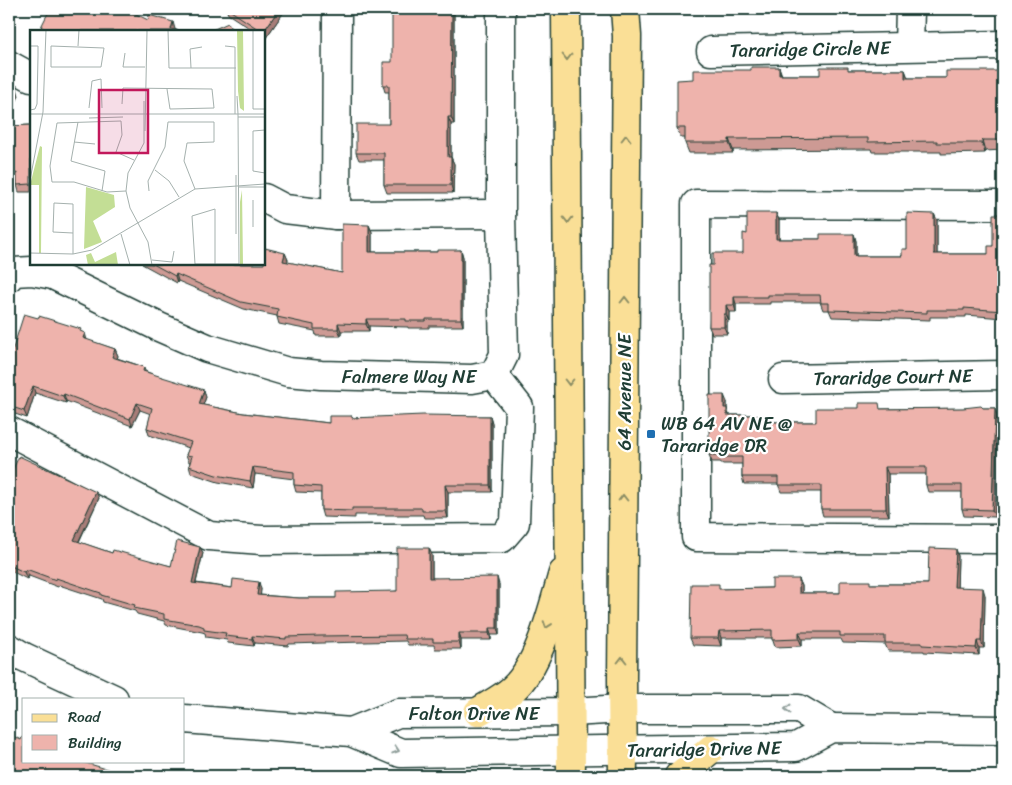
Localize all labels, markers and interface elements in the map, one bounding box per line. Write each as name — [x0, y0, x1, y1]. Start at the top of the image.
inset map — [30, 30, 265, 265]
street label: Tararidge Circle NE — [729, 31, 892, 67]
one-way arrow — [562, 54, 572, 62]
one-way arrow — [621, 134, 631, 142]
one-way arrow — [563, 216, 573, 224]
one-way arrow — [620, 296, 630, 304]
street label: 64 Avenue NE — [608, 332, 641, 450]
street label: Tararidge Court NE — [813, 359, 974, 395]
street label: Falmere Way NE — [342, 360, 478, 393]
one-way arrow — [564, 379, 574, 387]
place label: WB 64 AV NE @ Tararidge DR — [661, 407, 793, 462]
marker: WB 64 AV NE @ Tararidge DR — [645, 428, 657, 440]
one-way arrow — [618, 494, 628, 502]
one-way arrow — [543, 620, 553, 629]
one-way arrow — [617, 656, 627, 664]
street label: Falton Drive NE — [409, 697, 541, 730]
legend — [22, 698, 185, 762]
text: Road — [68, 704, 101, 730]
one-way arrow — [783, 704, 791, 714]
text: Building — [68, 730, 122, 756]
street label: Tararidge Drive NE — [627, 731, 783, 767]
one-way arrow — [391, 744, 400, 754]

